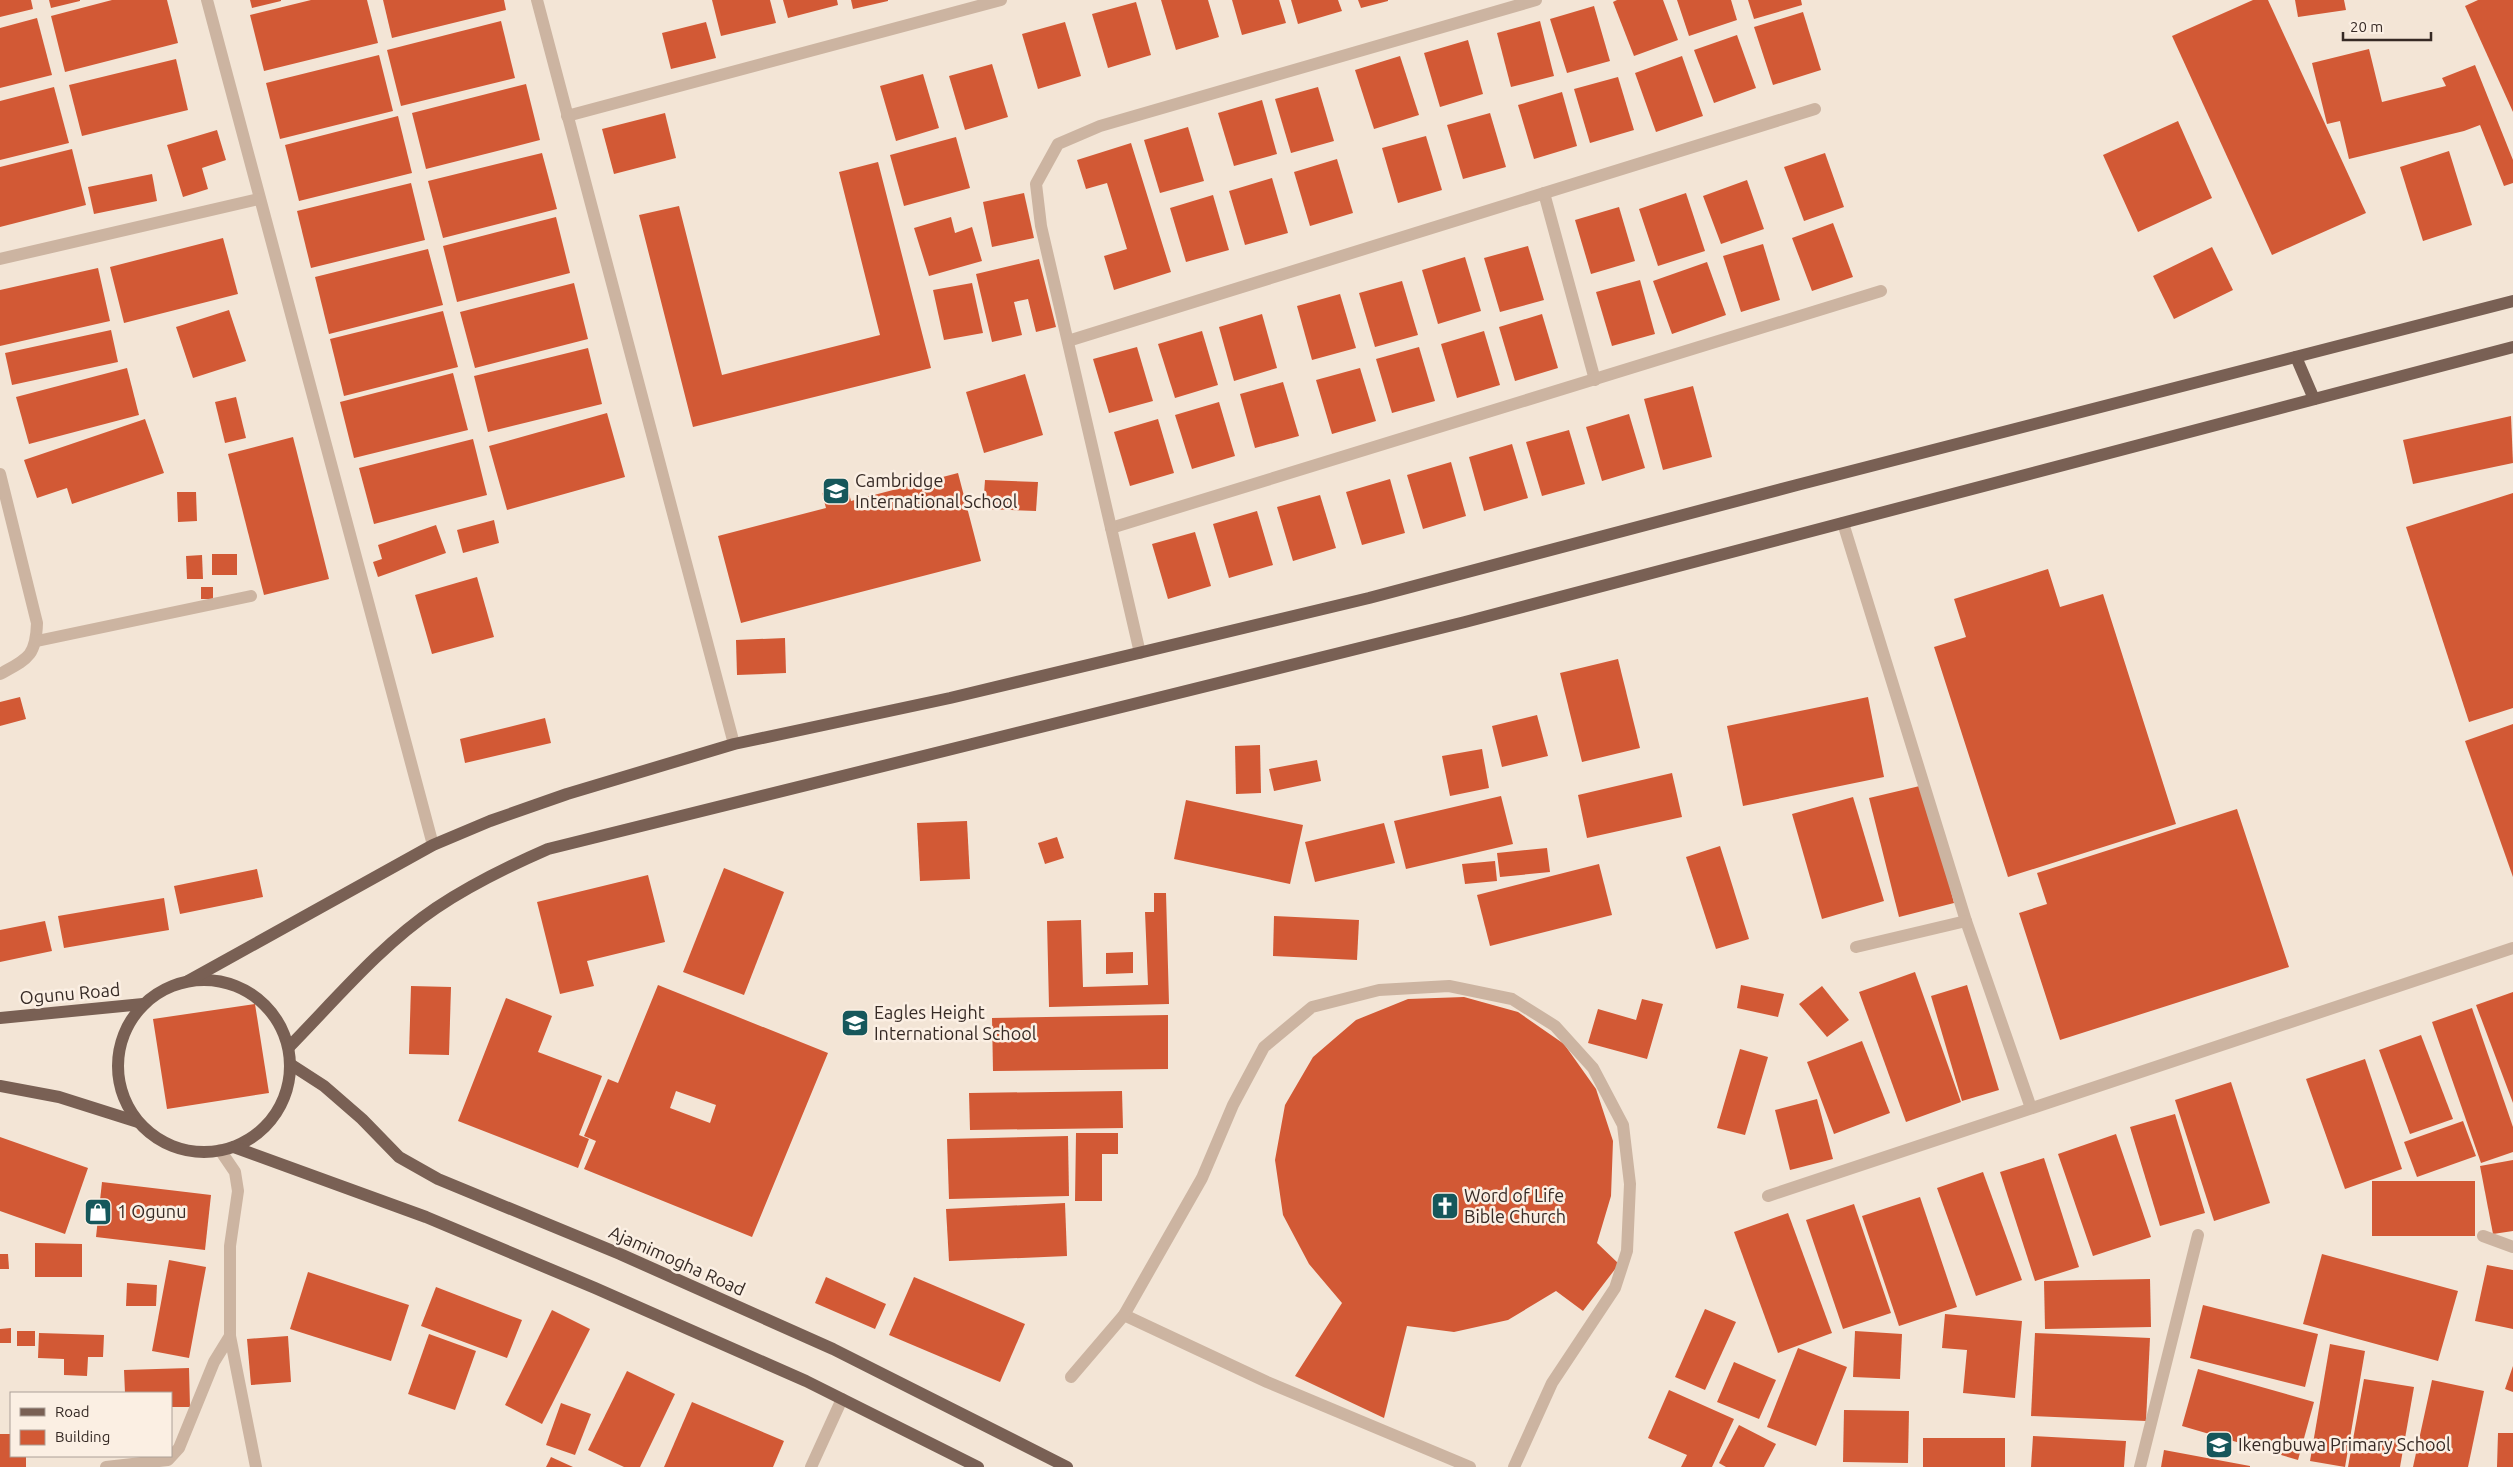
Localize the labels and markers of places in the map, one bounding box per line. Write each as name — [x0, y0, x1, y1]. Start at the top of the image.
place label: Cambridge International School — [855, 470, 1018, 511]
school or university icon: Cambridge International School — [821, 476, 851, 506]
place label: Eagles Height International School — [874, 1002, 1037, 1043]
school or university icon: Eagles Height International School — [840, 1008, 870, 1038]
place label: Word of Life Bible Church — [1464, 1185, 1566, 1226]
church icon: Word of Life Bible Church — [1430, 1191, 1460, 1221]
shop icon: 1 Ogunu — [83, 1197, 113, 1227]
place label: 1 Ogunu — [117, 1201, 186, 1221]
school or university icon: Ikengbuwa Primary School — [2204, 1430, 2234, 1460]
place label: Ikengbuwa Primary School — [2238, 1434, 2451, 1454]

